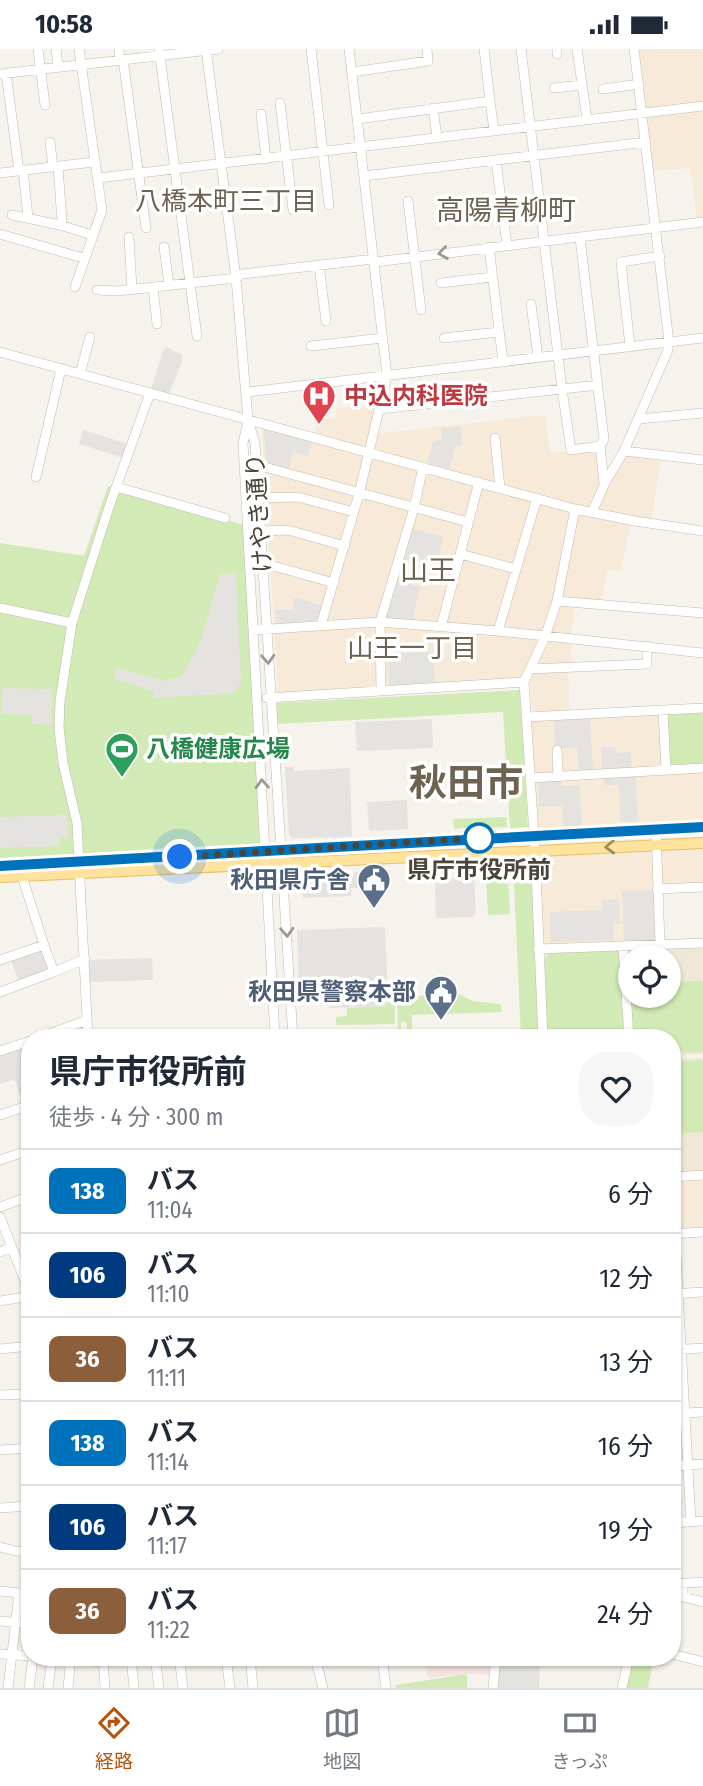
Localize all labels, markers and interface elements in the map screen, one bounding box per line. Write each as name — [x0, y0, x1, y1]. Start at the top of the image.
text: 10:58 — [35, 9, 93, 40]
district label: 八橋本町三丁目 — [135, 186, 317, 217]
district label: 高陽青柳町 — [436, 194, 576, 227]
one-way arrow — [437, 245, 449, 260]
hospital icon: 中込内科医院 — [300, 377, 338, 426]
place label: 中込内科医院 — [344, 382, 488, 410]
street label: けやき通り — [241, 452, 277, 574]
district label: 山王 — [400, 554, 456, 587]
district label: 山王一丁目 — [347, 633, 477, 664]
one-way arrow — [261, 653, 276, 664]
sports icon: 八橋健康広場 — [103, 730, 141, 779]
place label: 八橋健康広場 — [146, 735, 290, 763]
district label: 秋田市 — [409, 760, 523, 806]
one-way arrow — [254, 778, 269, 789]
marker: 県庁市役所前 — [464, 823, 494, 853]
your location — [162, 839, 197, 874]
one-way arrow — [605, 839, 615, 855]
place label: 県庁市役所前 — [407, 856, 551, 884]
public building icon: 秋田県庁舎 — [355, 861, 393, 910]
place label: 秋田県庁舎 — [230, 866, 350, 894]
one-way arrow — [279, 926, 294, 937]
map controls — [618, 945, 681, 1008]
button: locate — [618, 945, 681, 1008]
public building icon: 秋田県警察本部 — [422, 973, 460, 1022]
place label: 秋田県警察本部 — [248, 978, 416, 1006]
text: 県庁市役所前 — [49, 1052, 247, 1092]
button: heart — [579, 1052, 653, 1126]
text: 徒歩 · 4 分 · 300 m — [49, 1103, 223, 1131]
text: バス — [147, 1165, 199, 1196]
text: 138 — [70, 1177, 105, 1205]
text: 6 分 — [608, 1179, 653, 1210]
text: 11:04 — [147, 1196, 193, 1224]
text: バス — [147, 1249, 199, 1280]
text: 106 — [70, 1261, 105, 1289]
text: 12 分 — [599, 1263, 653, 1294]
text: 11:10 — [147, 1280, 190, 1308]
text: バス — [147, 1333, 199, 1364]
text: 36 — [76, 1345, 99, 1373]
text: 13 分 — [599, 1347, 653, 1378]
text: 11:11 — [147, 1364, 186, 1392]
text: バス — [147, 1417, 199, 1448]
text: 138 — [70, 1429, 105, 1457]
text: 16 分 — [598, 1431, 653, 1462]
text: 11:14 — [147, 1448, 189, 1476]
text: バス — [147, 1501, 199, 1532]
text: 106 — [70, 1513, 105, 1541]
text: 19 分 — [598, 1515, 653, 1546]
text: 11:17 — [147, 1532, 187, 1560]
text: バス — [147, 1585, 199, 1616]
text: 36 — [76, 1597, 99, 1625]
text: 24 分 — [597, 1599, 653, 1630]
text: 11:22 — [147, 1616, 190, 1644]
tab: 経路 — [95, 1704, 133, 1773]
tab: 地図 — [323, 1704, 361, 1773]
tab: きっぷ — [552, 1704, 608, 1773]

